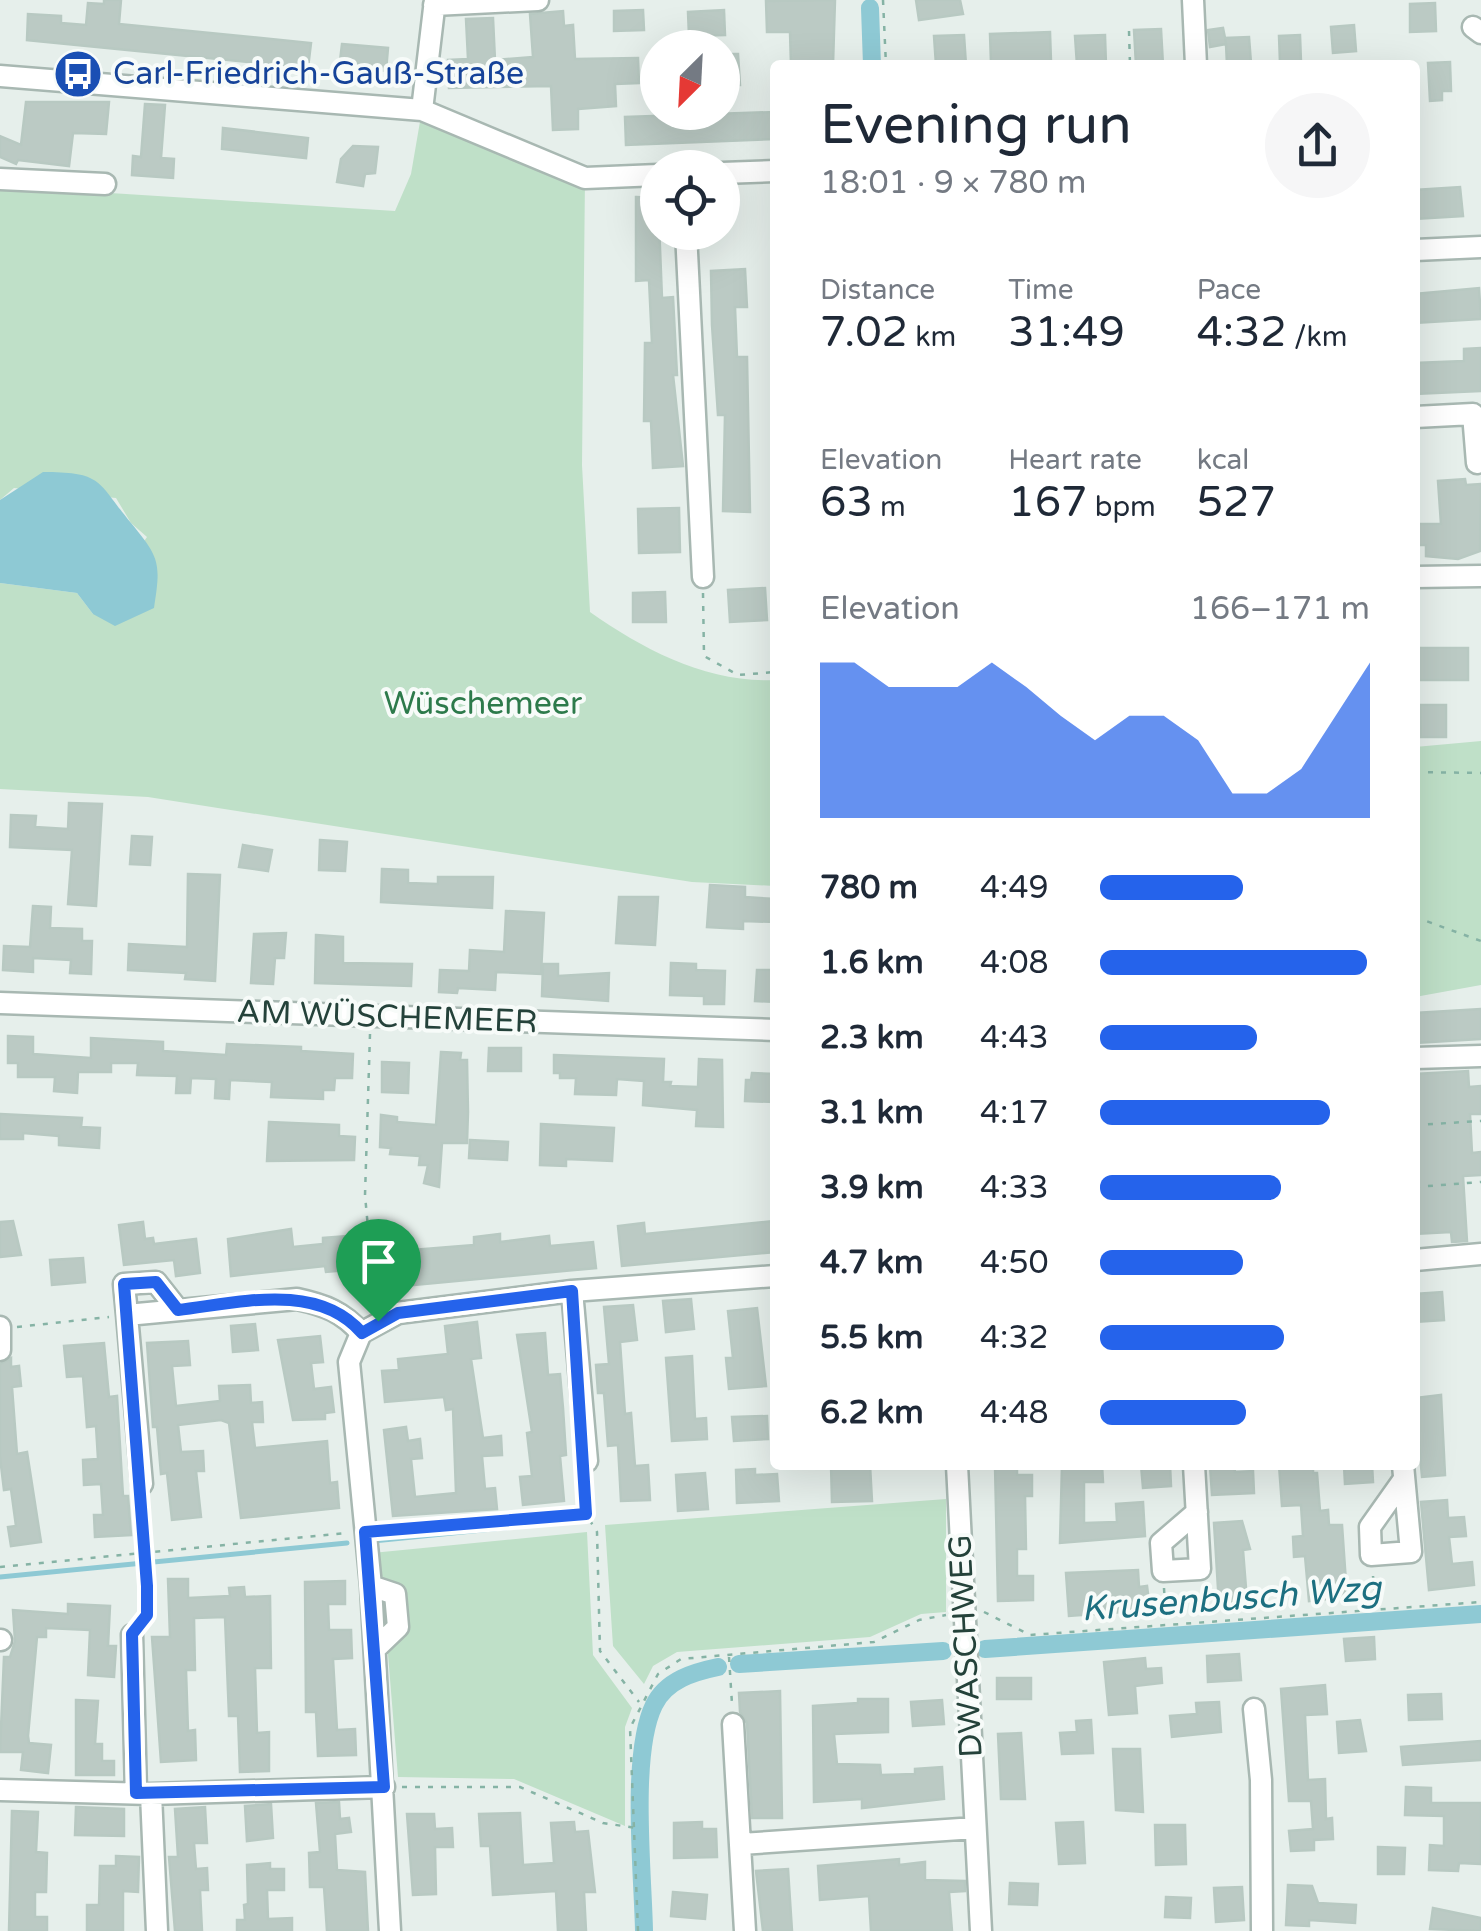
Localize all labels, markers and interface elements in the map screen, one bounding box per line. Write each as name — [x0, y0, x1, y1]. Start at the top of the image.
north arrow — [640, 30, 740, 130]
map controls — [640, 30, 740, 250]
bus stop icon: Carl-Friedrich-Gauß-Straße — [52, 48, 104, 100]
place label: Carl-Friedrich-Gauß-Straße — [113, 55, 524, 93]
text: Evening run — [820, 93, 1132, 159]
button: share — [1265, 93, 1370, 198]
button: locate — [640, 150, 740, 250]
text: 18:01 · 9 × 780 m — [820, 164, 1086, 202]
text: Distance — [820, 273, 935, 307]
text: Time — [1008, 273, 1074, 307]
text: Pace — [1197, 273, 1261, 307]
text: 7.02 — [820, 307, 908, 358]
text: 31:49 — [1008, 307, 1125, 358]
text: 4:32 — [1197, 307, 1287, 358]
text: km — [908, 320, 956, 354]
text: /km — [1287, 320, 1347, 354]
text: Elevation — [820, 443, 942, 477]
text: Heart rate — [1008, 443, 1142, 477]
text: kcal — [1197, 443, 1249, 477]
text: 63 — [820, 477, 873, 528]
text: 167 — [1008, 477, 1087, 528]
text: 527 — [1197, 477, 1276, 528]
text: m — [873, 490, 906, 524]
text: bpm — [1087, 490, 1156, 524]
text: Elevation — [820, 590, 960, 628]
text: 166–171 m — [1190, 590, 1370, 628]
park label: Wüschemeer — [384, 685, 583, 723]
text: 780 m — [820, 869, 918, 907]
text: 4:49 — [980, 869, 1049, 907]
text: 1.6 km — [820, 944, 924, 982]
text: 4:08 — [980, 944, 1049, 982]
street label: AM WÜSCHEMEER — [236, 993, 538, 1041]
text: 2.3 km — [820, 1019, 924, 1057]
text: 4:43 — [980, 1019, 1049, 1057]
text: 3.1 km — [820, 1094, 924, 1132]
text: 4:17 — [980, 1094, 1049, 1132]
text: 3.9 km — [820, 1169, 924, 1207]
text: 4:33 — [980, 1169, 1049, 1207]
pin — [336, 1219, 421, 1322]
icon: arrive — [351, 1234, 406, 1289]
text: 4.7 km — [820, 1244, 923, 1282]
text: 4:50 — [980, 1244, 1049, 1282]
text: 5.5 km — [820, 1319, 923, 1357]
text: 4:32 — [980, 1319, 1049, 1357]
text: 6.2 km — [820, 1394, 924, 1432]
text: 4:48 — [980, 1394, 1049, 1432]
street label: DWASCHWEG — [941, 1534, 991, 1758]
water label: Krusenbusch Wzg — [1080, 1567, 1384, 1630]

